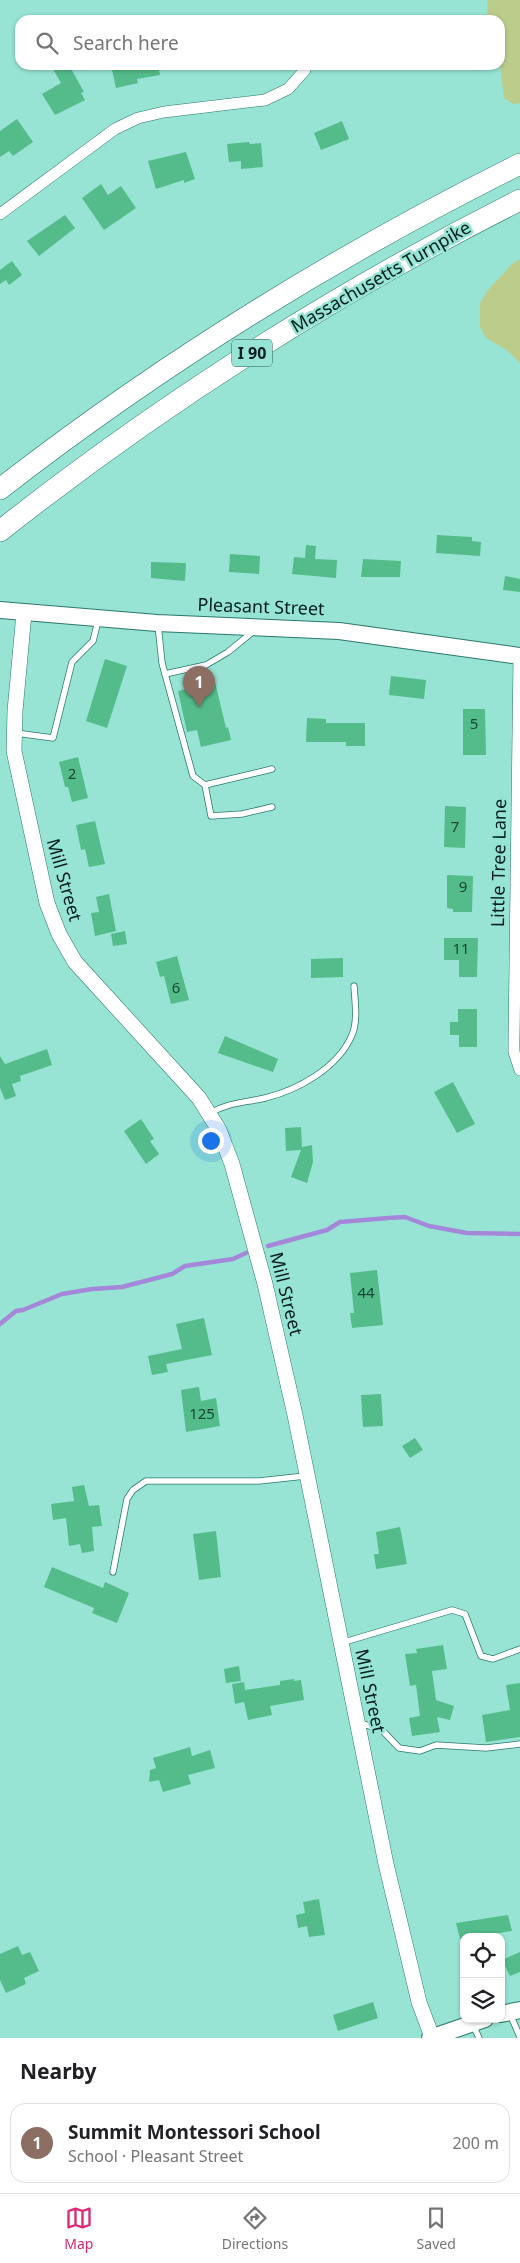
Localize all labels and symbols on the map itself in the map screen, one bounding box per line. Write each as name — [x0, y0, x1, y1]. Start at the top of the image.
street label: Massachusetts Turnpike — [286, 215, 475, 338]
road number: I 90 — [232, 339, 272, 366]
street label: Pleasant Street — [197, 592, 325, 620]
pin: 1 — [183, 666, 215, 707]
house number: 5 — [470, 713, 478, 733]
house number: 2 — [68, 763, 76, 783]
street label: Little Tree Lane — [485, 799, 511, 927]
house number: 7 — [451, 816, 459, 836]
street label: Mill Street — [42, 835, 88, 924]
house number: 9 — [459, 876, 467, 896]
house number: 11 — [452, 938, 470, 958]
house number: 6 — [172, 977, 180, 997]
your location — [198, 1128, 224, 1154]
street label: Mill Street — [265, 1250, 309, 1338]
house number: 44 — [357, 1282, 375, 1302]
house number: 125 — [189, 1403, 215, 1423]
street label: Mill Street — [350, 1647, 392, 1735]

